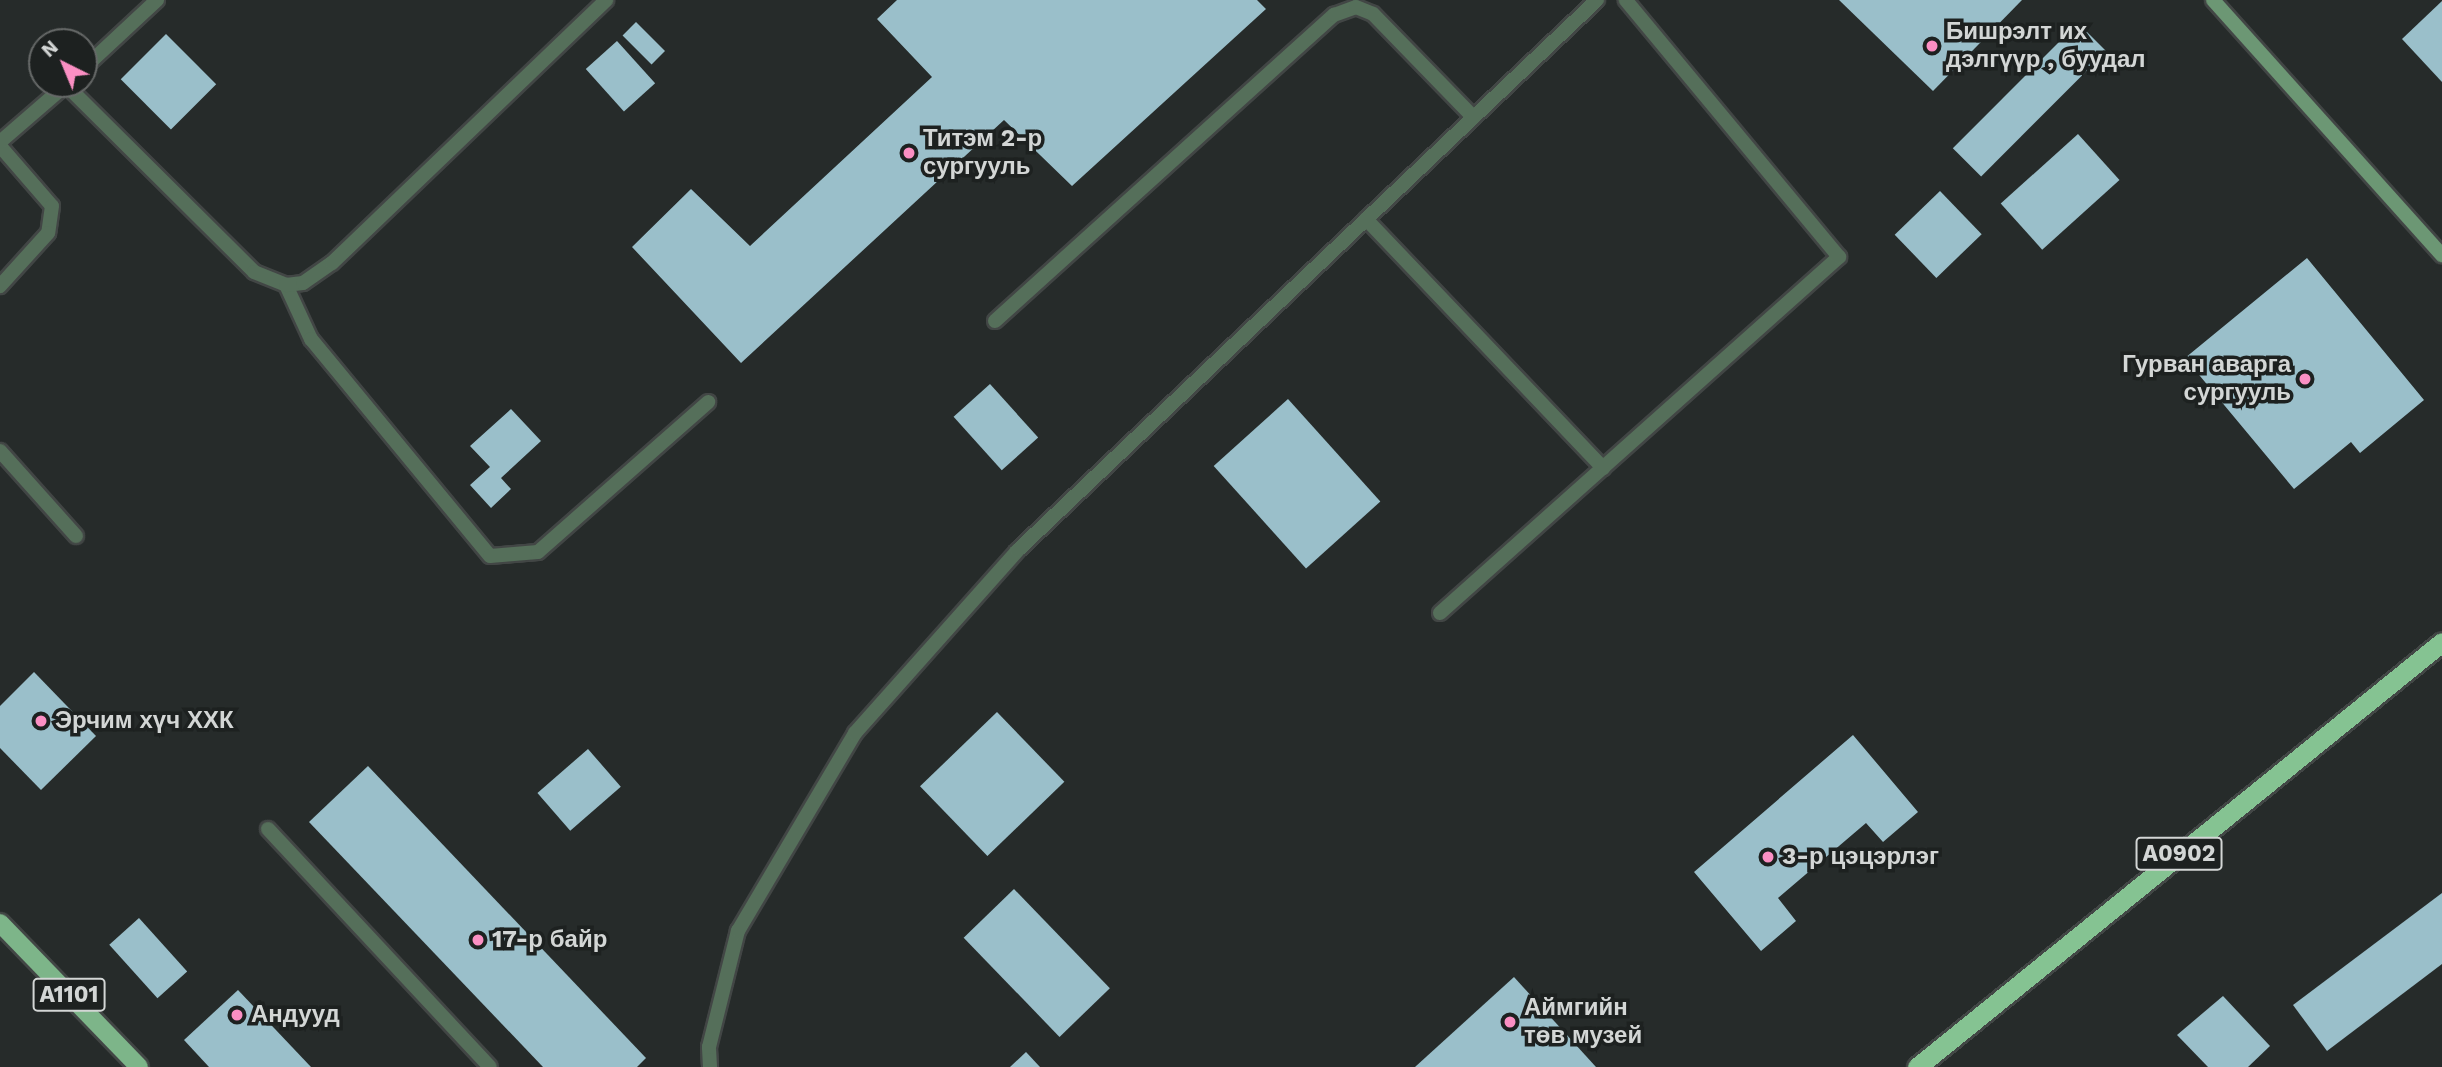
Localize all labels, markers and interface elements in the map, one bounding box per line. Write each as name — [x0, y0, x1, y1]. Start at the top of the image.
place label: Бишрэлт их дэлгүүр , буудал — [1946, 18, 2146, 74]
north arrow — [28, 28, 98, 98]
text: N — [37, 36, 63, 62]
marker: Бишрэлт их дэлгүүр , буудал — [1924, 38, 1940, 54]
place label: Титэм 2-р сургууль — [923, 125, 1042, 181]
marker: Титэм 2-р сургууль — [901, 145, 917, 161]
place label: Гурван аварга сургууль — [2122, 351, 2291, 407]
marker: Гурван аварга сургууль — [2297, 371, 2313, 387]
place label: Эрчим хүч ХХК — [55, 707, 234, 735]
marker: Эрчим хүч ХХК — [33, 713, 49, 729]
road number: A0902 — [2135, 834, 2223, 874]
place label: 3-р цэцэрлэг — [1782, 843, 1939, 871]
marker: 3-р цэцэрлэг — [1760, 849, 1776, 865]
place label: 17-р байр — [492, 926, 607, 954]
marker: 17-р байр — [470, 932, 486, 948]
road number: A1101 — [32, 976, 106, 1014]
place label: Аймгийн төв музей — [1524, 994, 1642, 1050]
place label: Андууд — [251, 1001, 340, 1029]
marker: Андууд — [229, 1007, 245, 1023]
marker: Аймгийн төв музей — [1502, 1014, 1518, 1030]

